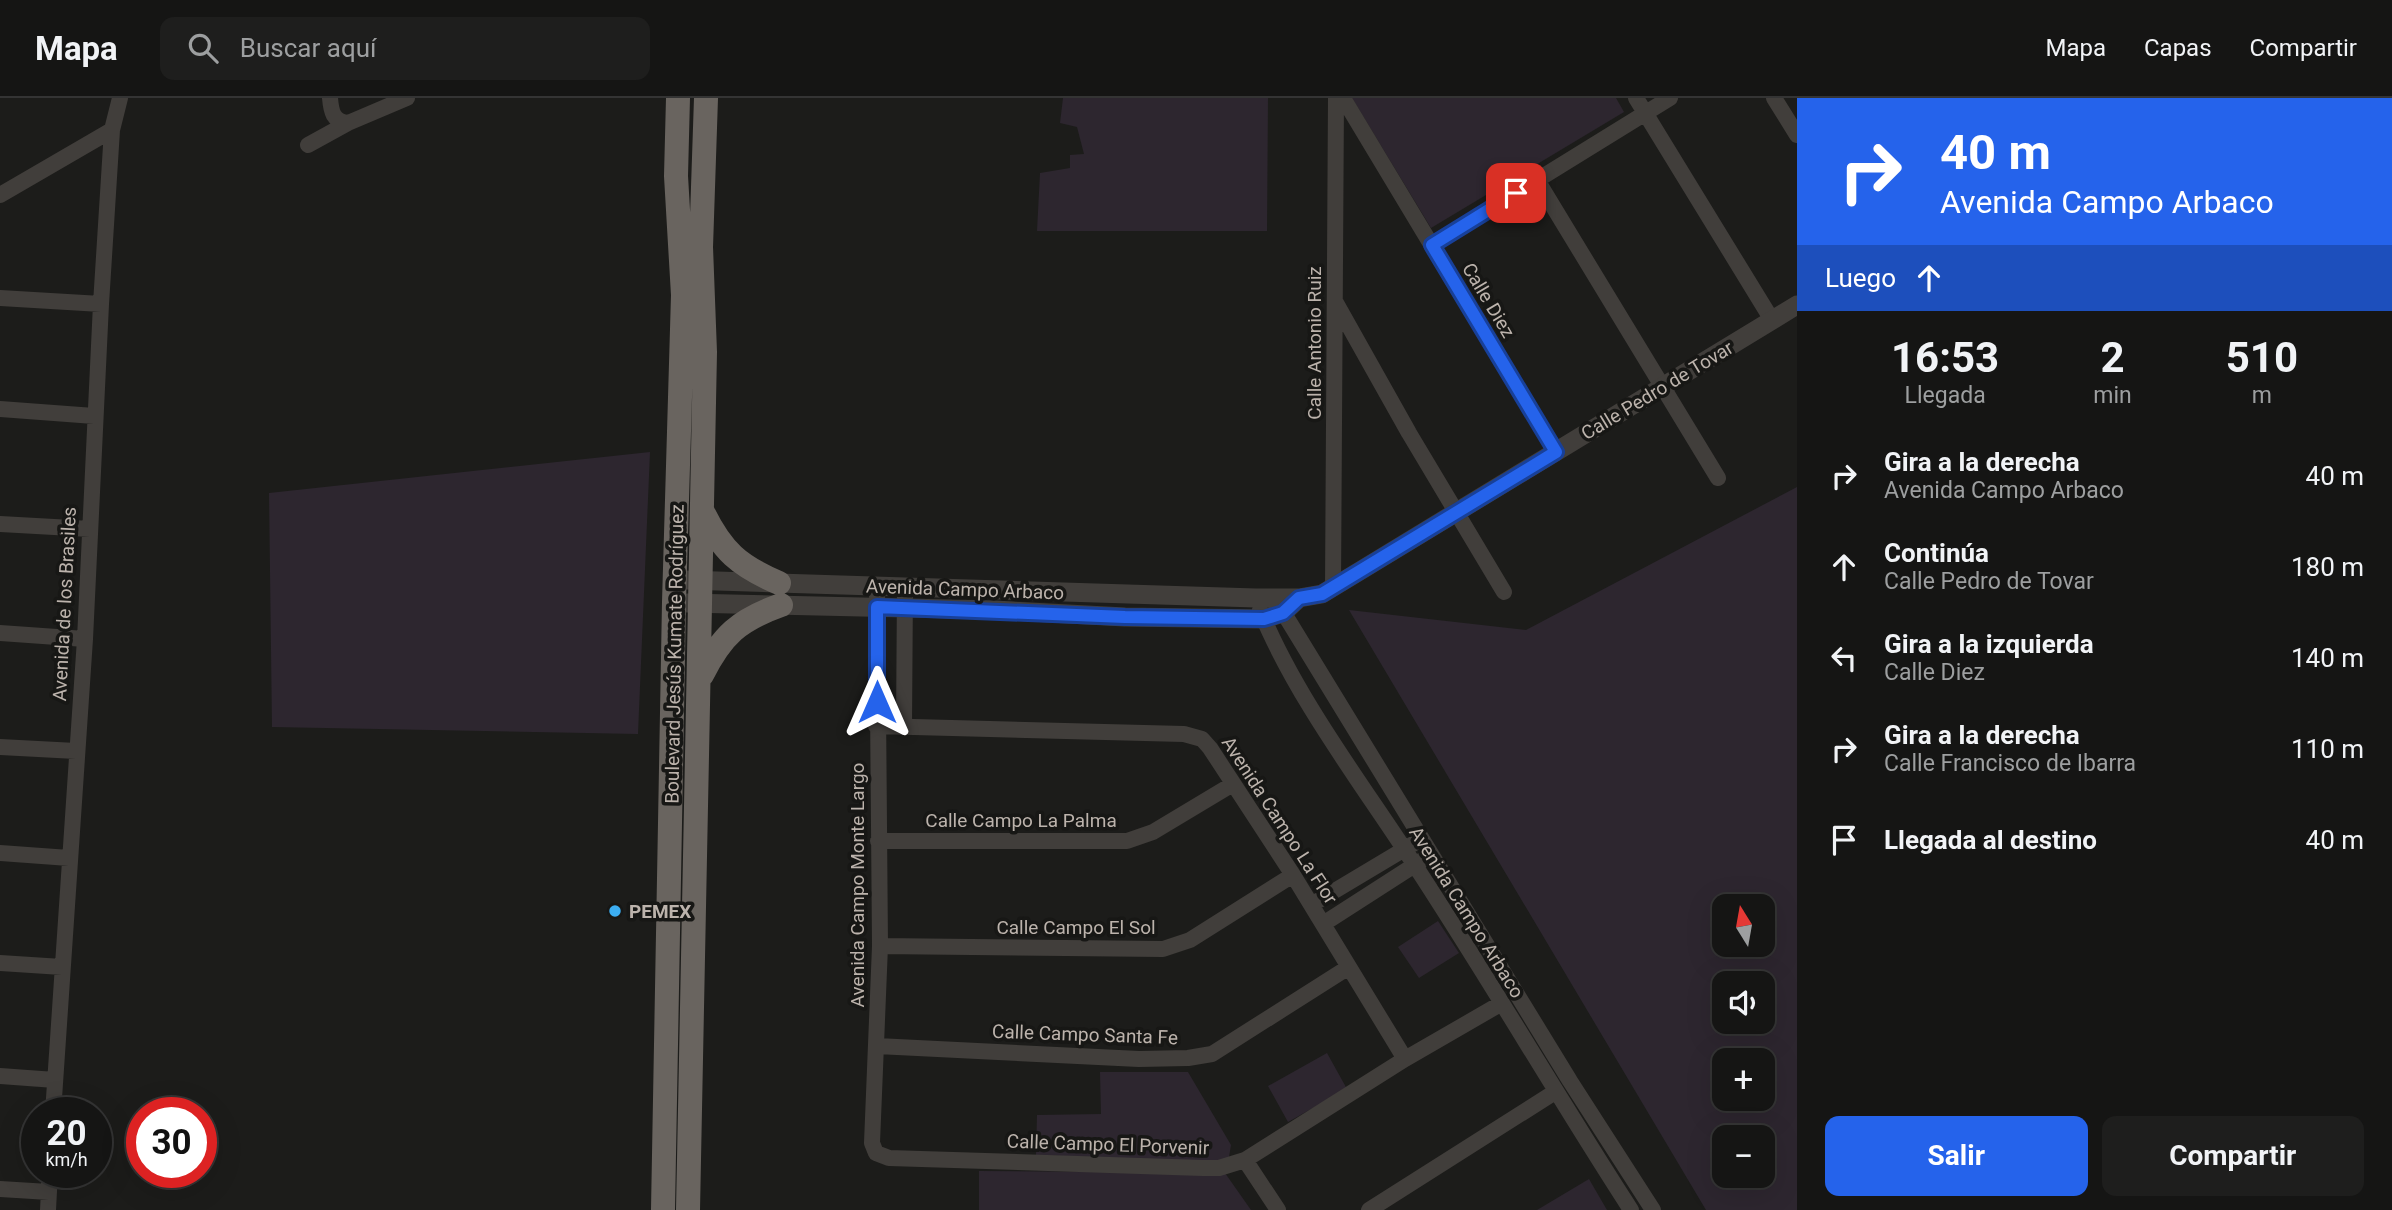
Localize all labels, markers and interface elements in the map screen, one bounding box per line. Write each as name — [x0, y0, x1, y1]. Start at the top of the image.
search box — [160, 17, 650, 80]
text: Mapa — [35, 29, 118, 68]
icon: search — [184, 29, 222, 67]
text: Buscar aquí — [240, 33, 376, 63]
text: Mapa — [2045, 34, 2106, 62]
text: Capas — [2144, 34, 2212, 62]
text: Compartir — [2250, 34, 2357, 62]
text: 40 m — [1940, 124, 2051, 181]
icon: right — [1825, 126, 1916, 217]
pin — [1486, 163, 1546, 223]
icon: arrive — [1497, 174, 1535, 212]
text: Avenida Campo Arbaco — [1940, 183, 2274, 221]
street label: Calle Diez — [1457, 259, 1520, 342]
icon: ahead — [1910, 259, 1948, 297]
text: Luego — [1825, 263, 1896, 293]
street label: Calle Antonio Ruiz — [1303, 266, 1326, 420]
text: 16:53 — [1891, 333, 1999, 382]
text: 2 — [2100, 333, 2125, 382]
text: 510 — [2226, 333, 2298, 382]
street label: Calle Pedro de Tovar — [1577, 336, 1738, 445]
text: Llegada — [1905, 382, 1986, 409]
text: min — [2093, 382, 2132, 409]
text: m — [2252, 382, 2272, 409]
text: Gira a la derecha — [1884, 447, 2080, 477]
icon: right — [1825, 457, 1863, 495]
text: 40 m — [2306, 461, 2364, 491]
text: Avenida Campo Arbaco — [1884, 477, 2124, 504]
street label: Boulevard Jesús Kumate Rodríguez — [660, 504, 689, 804]
street label: Avenida de los Brasiles — [48, 506, 81, 702]
text: Continúa — [1884, 538, 1989, 568]
icon: ahead — [1825, 548, 1863, 586]
text: 180 m — [2291, 552, 2364, 582]
text: Calle Pedro de Tovar — [1884, 568, 2094, 595]
street label: Avenida Campo Arbaco — [866, 575, 1064, 604]
text: Gira a la izquierda — [1884, 629, 2094, 659]
icon: left — [1825, 639, 1863, 677]
text: 140 m — [2291, 643, 2364, 673]
text: Calle Diez — [1884, 659, 1985, 686]
position arrow — [840, 665, 914, 739]
text: Gira a la derecha — [1884, 720, 2080, 750]
icon: right — [1825, 730, 1863, 768]
street label: Avenida Campo La Flor — [1217, 732, 1343, 909]
text: 110 m — [2291, 734, 2364, 764]
text: Calle Francisco de Ibarra — [1884, 750, 2136, 777]
street label: Avenida Campo Monte Largo — [846, 763, 869, 1007]
street label: Calle Campo La Palma — [925, 809, 1117, 832]
icon: arrive — [1825, 821, 1863, 859]
street label: Avenida Campo Arbaco — [1404, 822, 1529, 1002]
text: Llegada al destino — [1884, 825, 2097, 855]
text: 40 m — [2306, 825, 2364, 855]
north arrow — [1712, 894, 1774, 957]
map controls — [1712, 894, 1775, 1188]
place label: PEMEX — [629, 900, 691, 923]
marker: PEMEX — [607, 903, 623, 919]
street label: Calle Campo El Sol — [996, 916, 1156, 939]
button: sound — [1712, 971, 1775, 1034]
street label: Calle Campo Santa Fe — [992, 1020, 1178, 1049]
button: + — [1712, 1048, 1775, 1111]
speed limit sign: 30 — [126, 1097, 217, 1188]
text: 20 — [46, 1113, 87, 1154]
button: Salir — [1825, 1116, 2088, 1196]
button: Compartir — [2102, 1116, 2364, 1196]
button: − — [1712, 1125, 1775, 1188]
street label: Calle Campo El Porvenir — [1006, 1129, 1210, 1160]
text: km/h — [45, 1149, 88, 1170]

